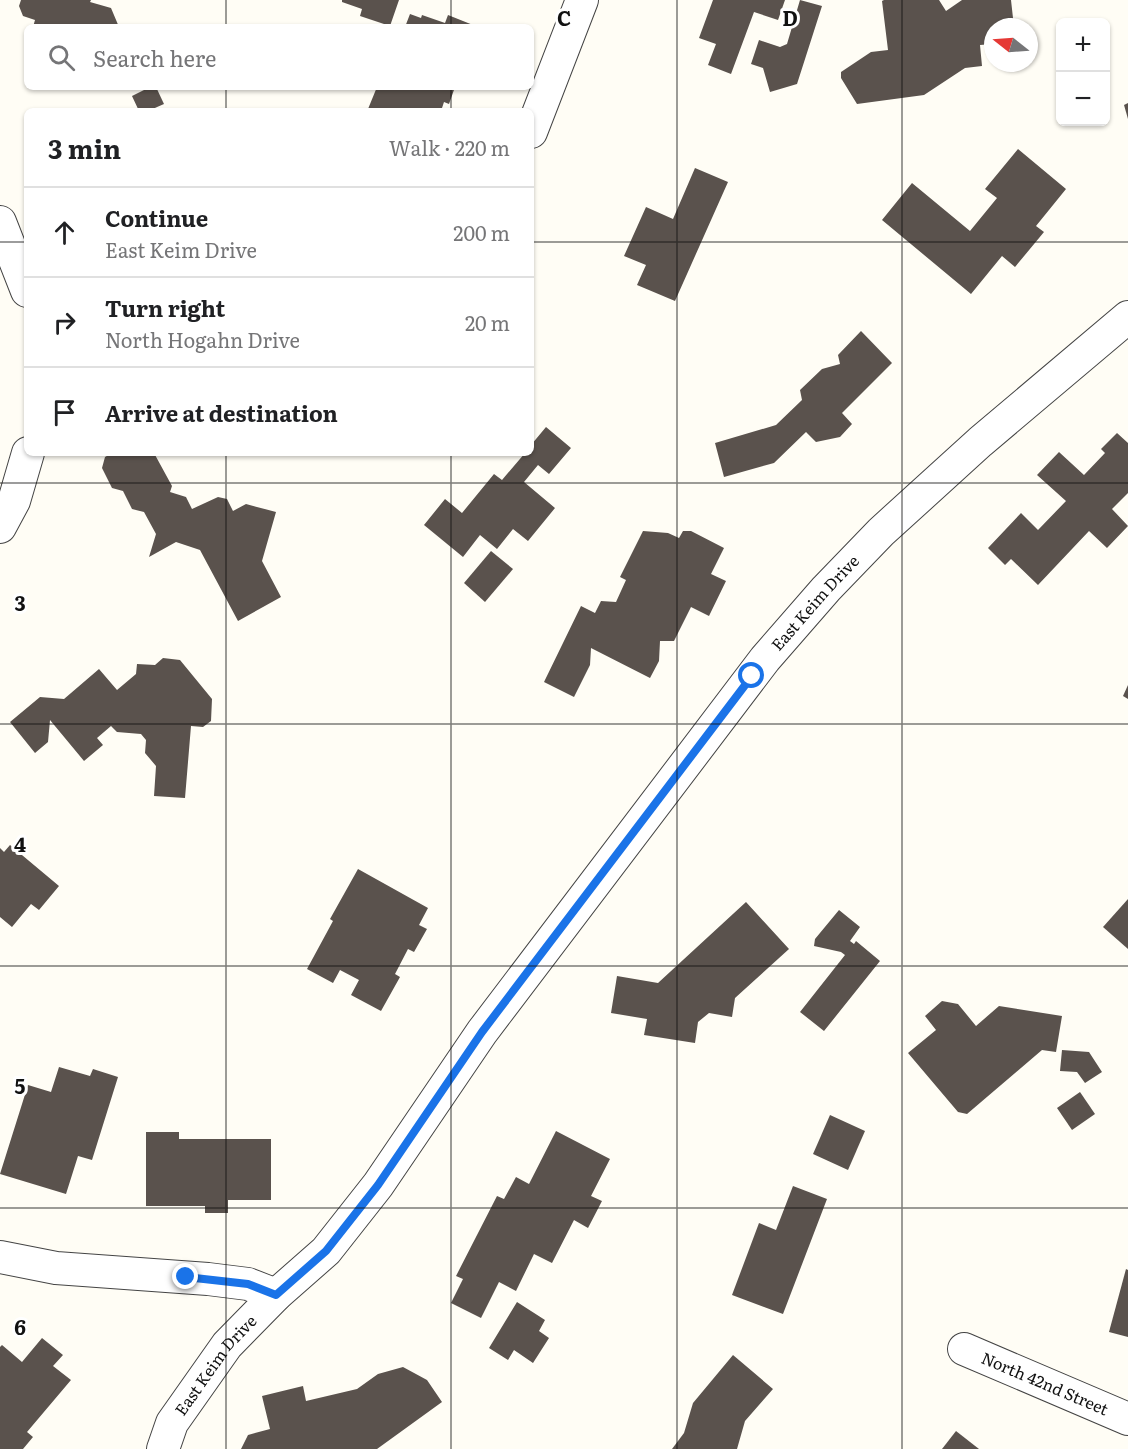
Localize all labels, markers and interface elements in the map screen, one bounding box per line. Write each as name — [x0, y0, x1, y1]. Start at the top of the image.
text: C — [557, 2, 571, 32]
text: D — [782, 2, 798, 32]
north arrow — [984, 18, 1038, 72]
map controls — [1056, 18, 1110, 126]
button: + — [1056, 18, 1110, 72]
search box — [24, 24, 534, 90]
icon: search — [45, 41, 78, 74]
text: Search here — [93, 41, 216, 74]
button: − — [1056, 72, 1110, 126]
text: 3 min — [48, 128, 121, 167]
text: Walk · 220 m — [389, 132, 510, 162]
text: Continue — [105, 201, 208, 234]
icon: ahead — [48, 216, 81, 249]
text: 200 m — [453, 217, 510, 247]
text: East Keim Drive — [105, 234, 257, 264]
text: Turn right — [105, 291, 225, 324]
icon: right — [48, 306, 81, 339]
text: 20 m — [465, 307, 510, 337]
text: North Hogahn Drive — [105, 324, 300, 354]
icon: arrive — [48, 396, 81, 429]
text: Arrive at destination — [105, 396, 338, 429]
street label: East Keim Drive — [765, 549, 864, 655]
text: 3 — [14, 587, 26, 617]
route start — [738, 662, 764, 688]
text: 4 — [14, 828, 26, 858]
text: 5 — [15, 1070, 26, 1100]
route end — [172, 1263, 198, 1289]
street label: East Keim Drive — [168, 1309, 261, 1420]
text: 6 — [14, 1311, 26, 1341]
street label: North 42nd Street — [978, 1345, 1113, 1421]

